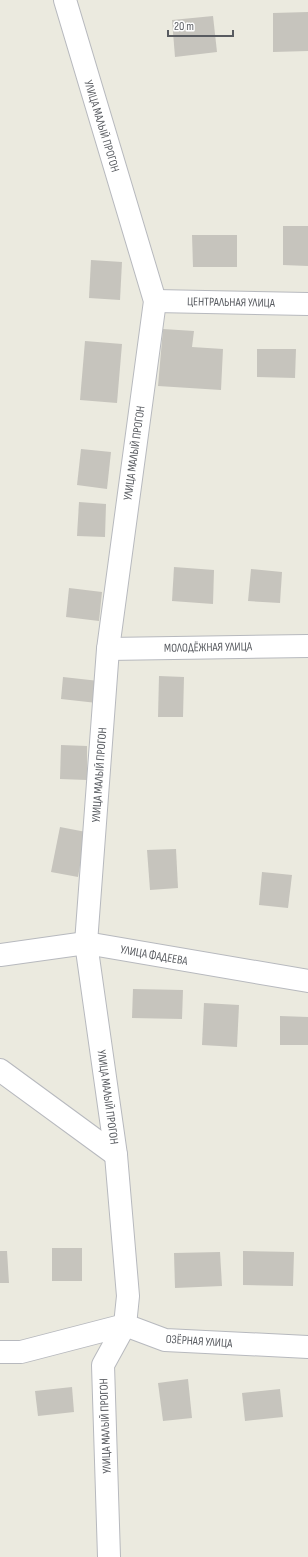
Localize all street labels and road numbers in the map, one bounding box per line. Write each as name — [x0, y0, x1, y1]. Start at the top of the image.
street label: УЛИЦА МАЛЫЙ ПРОГОН — [80, 78, 123, 174]
street label: ЦЕНТРАЛЬНАЯ УЛИЦА — [187, 294, 276, 311]
street label: УЛИЦА МАЛЫЙ ПРОГОН — [120, 405, 149, 501]
street label: МОЛОДЁЖНАЯ УЛИЦА — [164, 639, 253, 656]
street label: УЛИЦА МАЛЫЙ ПРОГОН — [89, 727, 110, 823]
street label: УЛИЦА ФАДЕЕВА — [119, 942, 190, 969]
street label: УЛИЦА МАЛЫЙ ПРОГОН — [93, 1049, 122, 1145]
street label: ОЗЁРНАЯ УЛИЦА — [165, 1332, 234, 1351]
street label: УЛИЦА МАЛЫЙ ПРОГОН — [96, 1378, 115, 1474]

